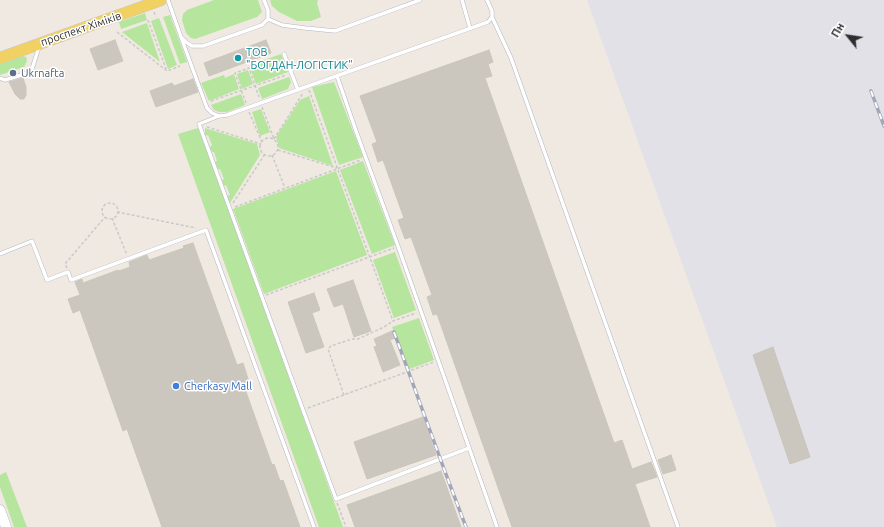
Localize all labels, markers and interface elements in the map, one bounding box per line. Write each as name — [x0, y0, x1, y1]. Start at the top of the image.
street label: проспект Хіміків — [39, 9, 123, 49]
north arrow — [828, 16, 868, 56]
text: Пн — [829, 21, 846, 39]
place label: ТОВ "БОГДАН-ЛОГІСТИК" — [246, 45, 353, 71]
marker: ТОВ "БОГДАН-ЛОГІСТИК" — [233, 53, 243, 63]
place label: Ukrnafta — [21, 66, 64, 80]
marker: Ukrnafta — [8, 68, 18, 78]
place label: Cherkasy Mall — [184, 379, 252, 393]
marker: Cherkasy Mall — [171, 381, 181, 391]

